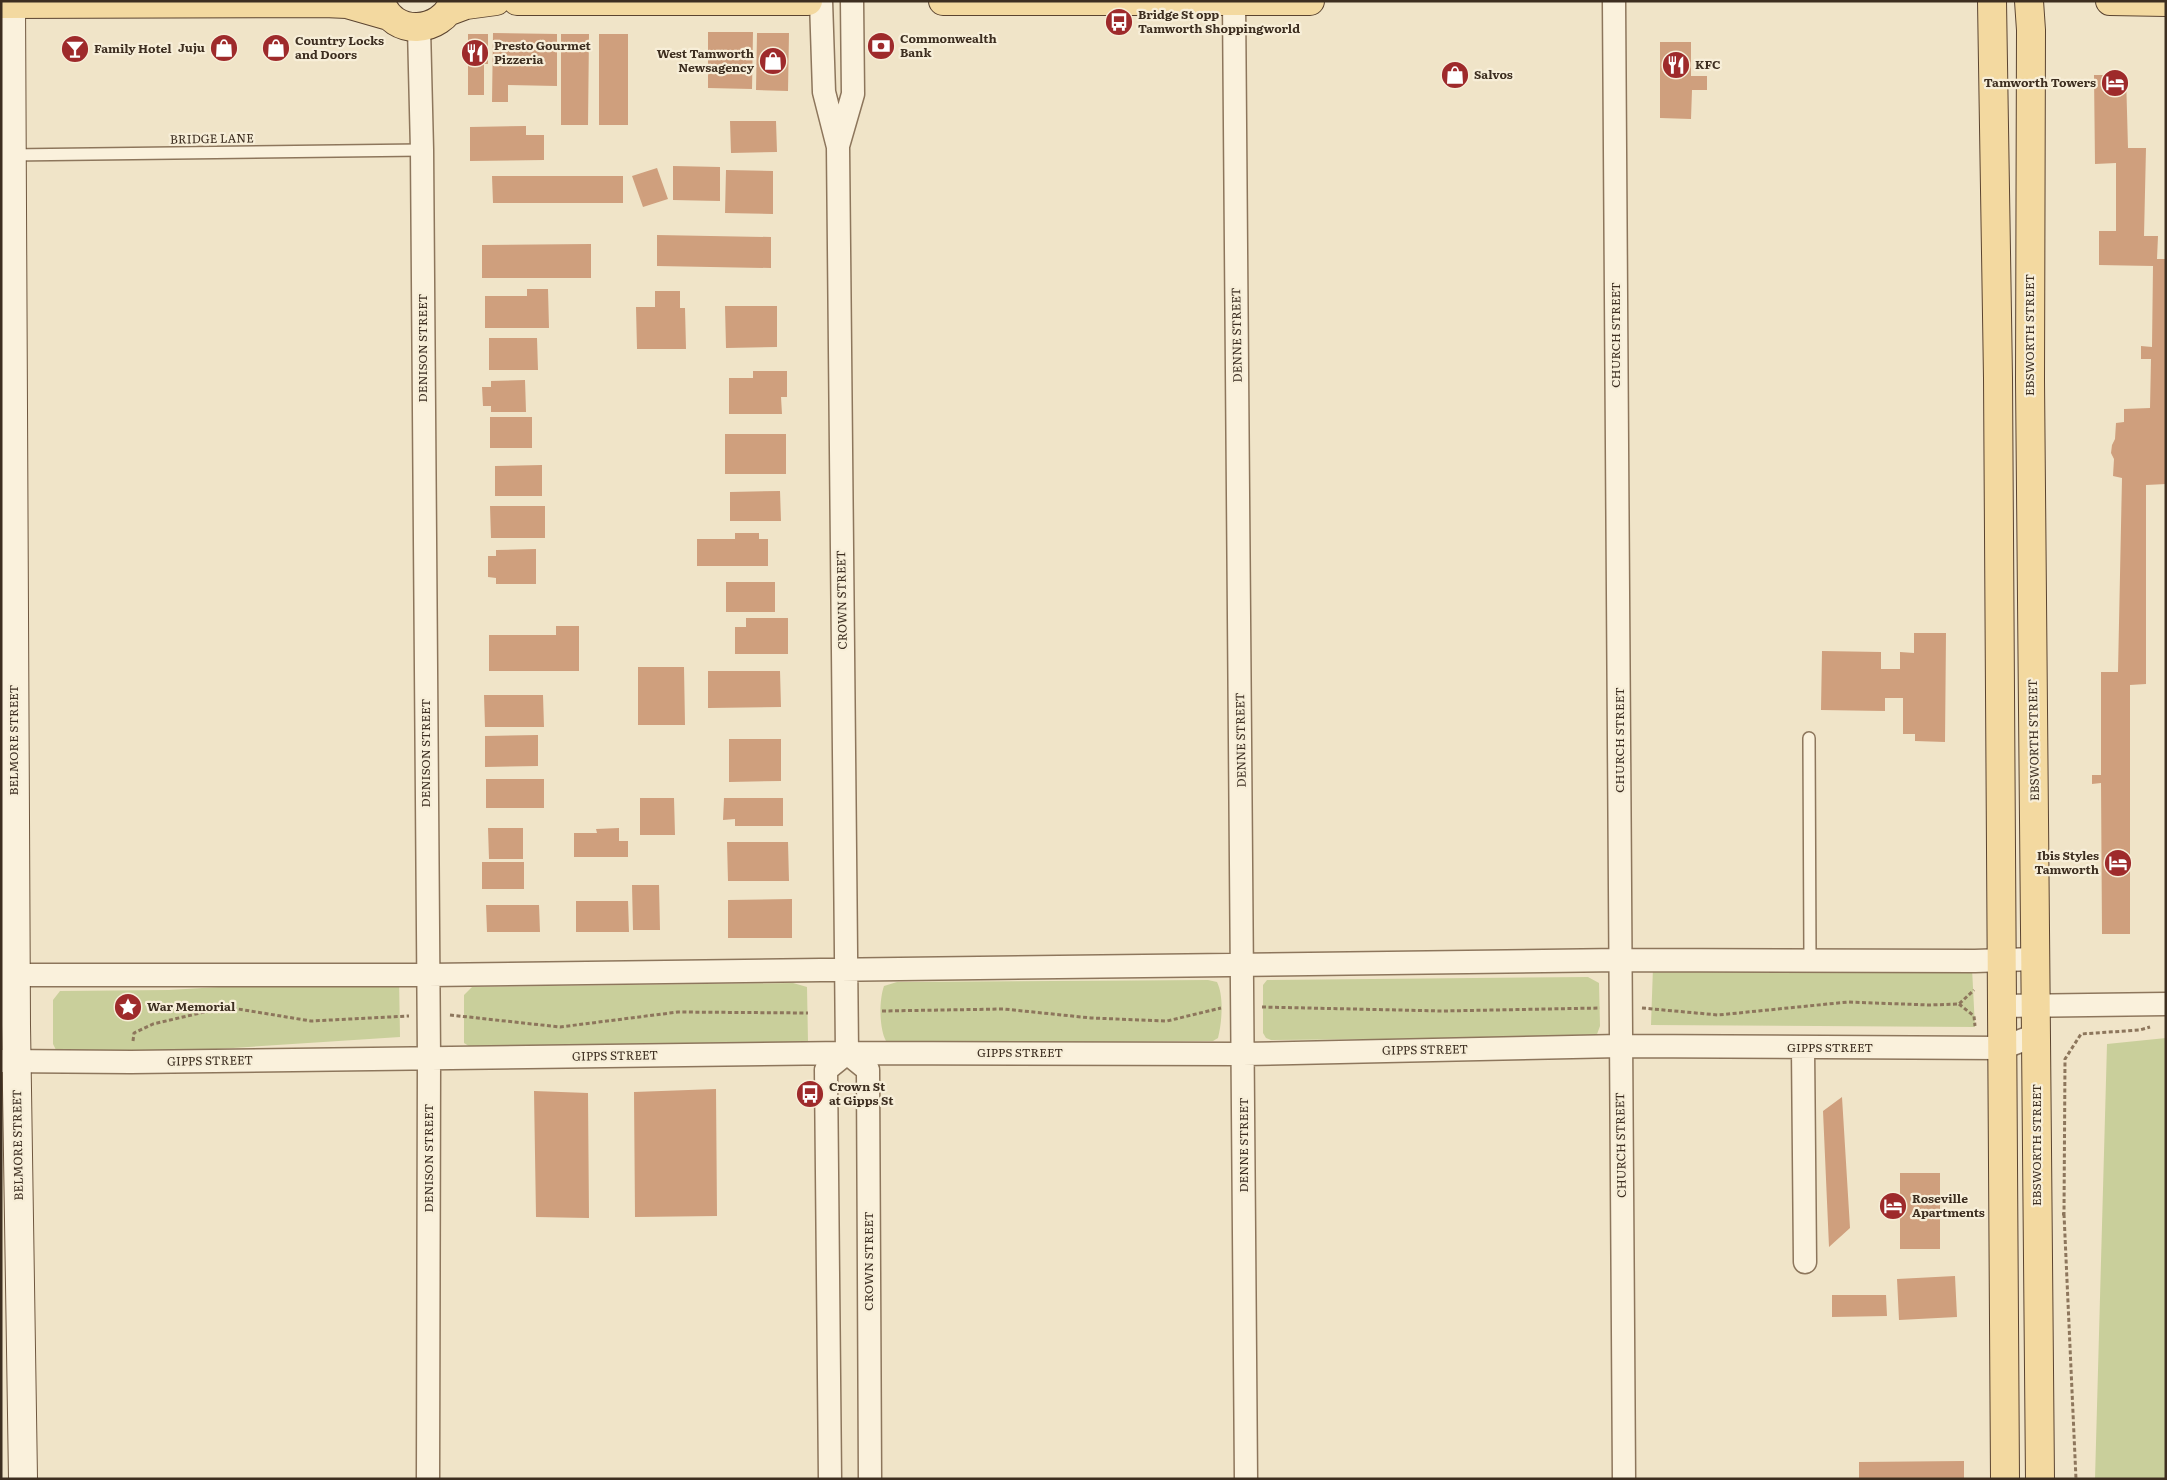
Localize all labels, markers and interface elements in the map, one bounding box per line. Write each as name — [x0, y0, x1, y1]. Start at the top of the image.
place label: Bridge St opp Tamworth Shoppingworld — [1138, 5, 1300, 37]
bus stop icon: Bridge St opp Tamworth Shoppingworld — [1104, 7, 1134, 37]
place label: Commonwealth Bank — [900, 29, 997, 61]
place label: Country Locks and Doors — [295, 31, 384, 63]
bank icon: Commonwealth Bank — [866, 31, 896, 61]
shop icon: Juju — [209, 33, 239, 63]
shop icon: Country Locks and Doors — [261, 33, 291, 63]
bar icon: Family Hotel — [60, 34, 90, 64]
place label: Presto Gourmet Pizzeria — [494, 36, 592, 68]
place label: Juju — [178, 38, 205, 56]
restaurant icon: Presto Gourmet Pizzeria — [460, 38, 490, 68]
place label: Family Hotel — [94, 39, 172, 57]
place label: West Tamworth Newsagency — [657, 44, 755, 76]
shop icon: West Tamworth Newsagency — [758, 46, 788, 76]
restaurant icon: KFC — [1661, 50, 1691, 80]
place label: KFC — [1695, 55, 1720, 73]
shop icon: Salvos — [1440, 60, 1470, 90]
place label: Salvos — [1474, 65, 1513, 83]
hotel icon: Tamworth Towers — [2100, 68, 2130, 98]
place label: Tamworth Towers — [1984, 73, 2096, 91]
street label: BRIDGE LANE — [170, 128, 254, 148]
street label: EBSWORTH STREET — [2020, 274, 2038, 396]
street label: CHURCH STREET — [1606, 282, 1624, 388]
street label: DENNE STREET — [1226, 287, 1246, 383]
street label: DENISON STREET — [413, 293, 431, 402]
street label: CROWN STREET — [831, 550, 851, 650]
street label: EBSWORTH STREET — [2023, 679, 2043, 801]
street label: BELMORE STREET — [4, 684, 22, 795]
street label: CHURCH STREET — [1610, 687, 1628, 793]
street label: DENNE STREET — [1230, 692, 1250, 788]
street label: DENISON STREET — [416, 698, 434, 807]
place label: Ibis Styles Tamworth — [2034, 846, 2099, 878]
hotel icon: Ibis Styles Tamworth — [2103, 848, 2133, 878]
place icon: War Memorial — [113, 992, 143, 1022]
place label: War Memorial — [147, 997, 236, 1015]
street label: GIPPS STREET — [1787, 1038, 1873, 1056]
street label: GIPPS STREET — [1382, 1039, 1468, 1059]
street label: GIPPS STREET — [977, 1043, 1063, 1061]
street label: GIPPS STREET — [572, 1045, 658, 1065]
street label: GIPPS STREET — [167, 1050, 253, 1070]
place label: Crown St at Gipps St — [829, 1077, 894, 1109]
bus stop icon: Crown St at Gipps St — [795, 1079, 825, 1109]
street label: EBSWORTH STREET — [2027, 1084, 2045, 1206]
street label: BELMORE STREET — [7, 1089, 27, 1201]
street label: CHURCH STREET — [1610, 1092, 1630, 1198]
street label: DENNE STREET — [1234, 1097, 1252, 1193]
street label: DENISON STREET — [419, 1103, 437, 1212]
place label: Roseville Apartments — [1912, 1189, 1985, 1221]
hotel icon: Roseville Apartments — [1878, 1191, 1908, 1221]
street label: CROWN STREET — [859, 1211, 877, 1311]

